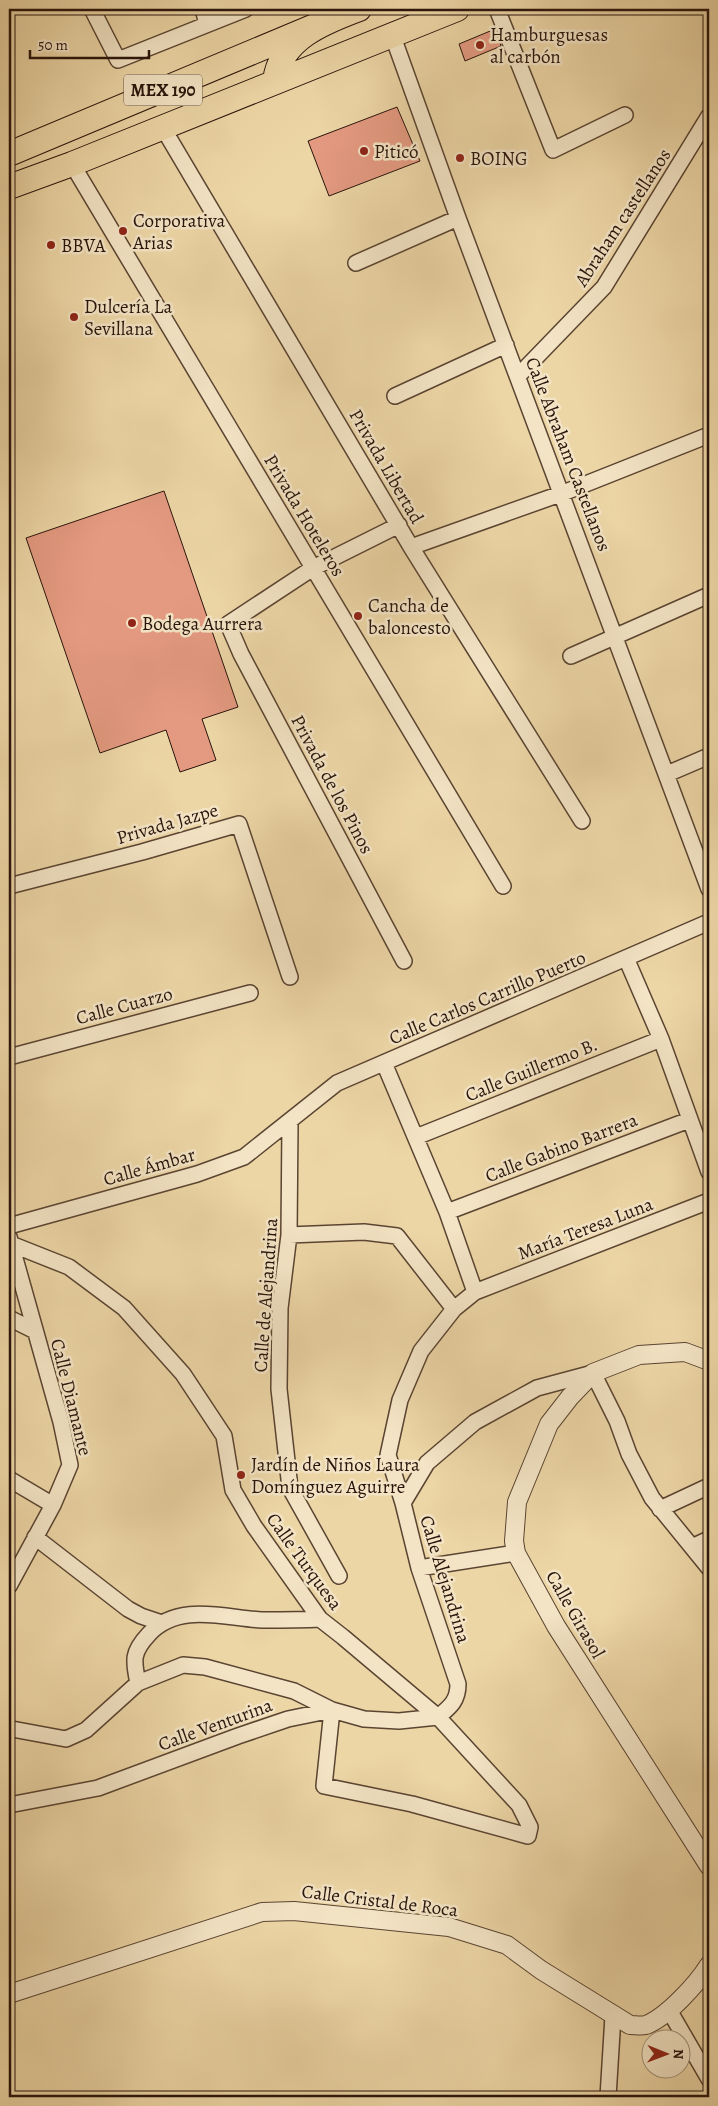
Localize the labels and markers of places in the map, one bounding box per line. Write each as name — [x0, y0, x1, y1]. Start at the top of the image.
place label: Hamburguesas al carbón — [490, 22, 608, 70]
marker: Hamburguesas al carbón — [474, 39, 486, 51]
place label: Piticó — [374, 139, 419, 165]
marker: Piticó — [358, 145, 370, 157]
place label: BOING — [470, 146, 528, 172]
marker: BOING — [454, 152, 466, 164]
place label: Corporativa Arias — [132, 208, 225, 256]
marker: Corporativa Arias — [117, 225, 129, 237]
place label: BBVA — [61, 233, 106, 259]
marker: BBVA — [45, 239, 57, 251]
place label: Dulcería La Sevillana — [84, 294, 172, 342]
marker: Dulcería La Sevillana — [68, 311, 80, 323]
place label: Cancha de baloncesto — [368, 593, 451, 641]
marker: Cancha de baloncesto — [352, 610, 364, 622]
place label: Bodega Aurrera — [142, 611, 263, 637]
marker: Bodega Aurrera — [126, 617, 138, 629]
place label: Jardín de Niños Laura Domínguez Aguirre — [251, 1452, 420, 1500]
marker: Jardín de Niños Laura Domínguez Aguirre — [235, 1469, 247, 1481]

